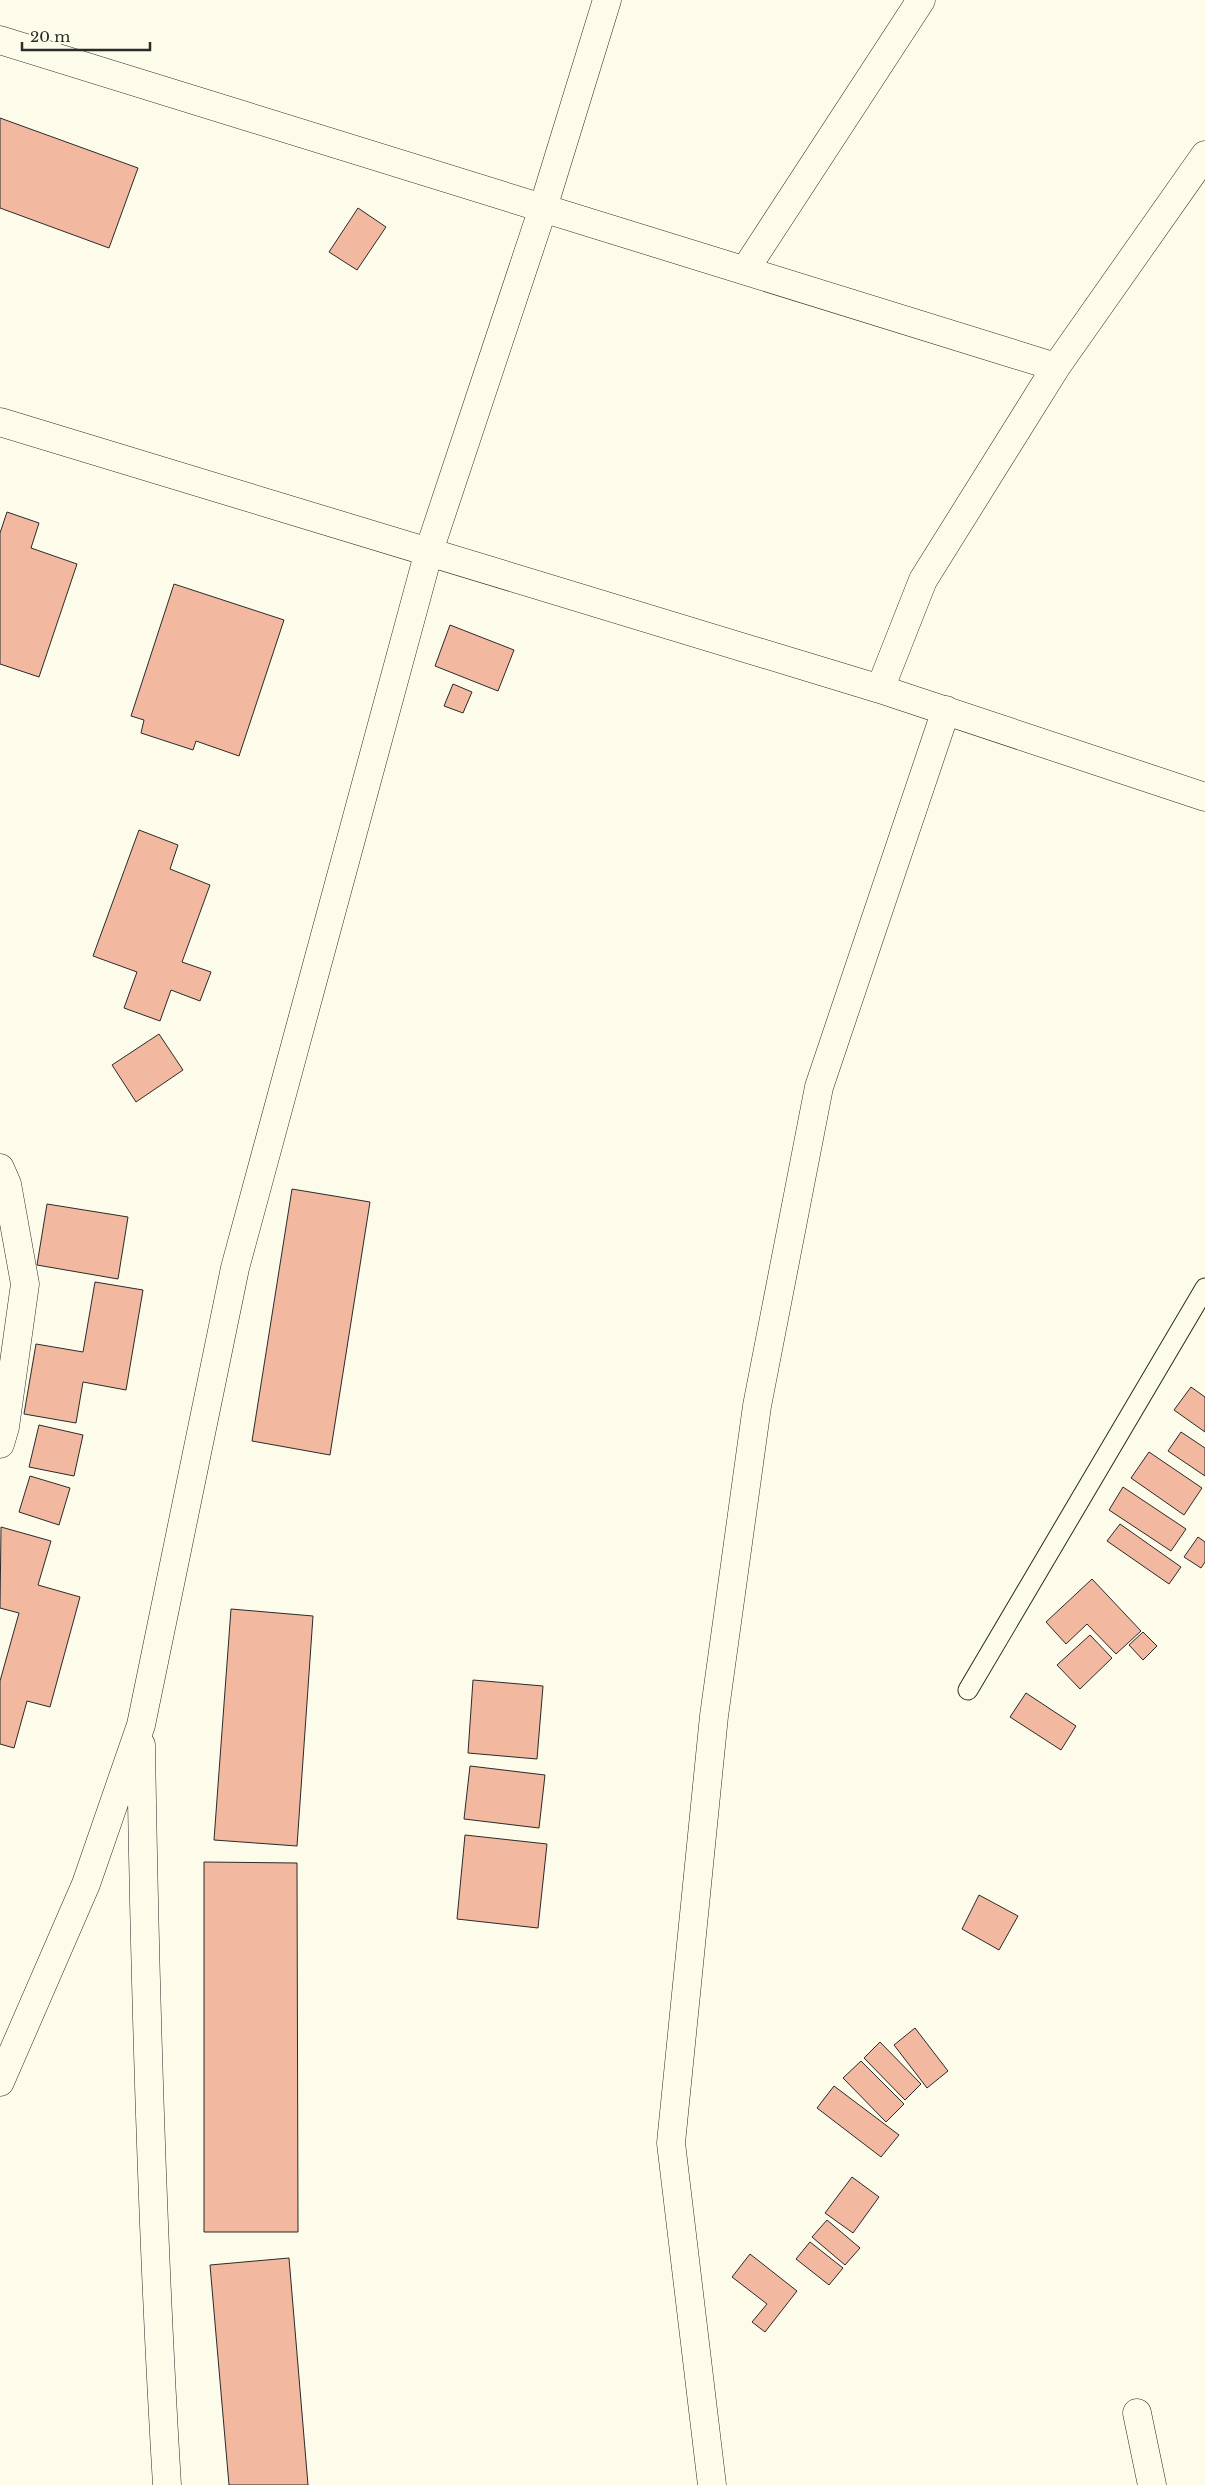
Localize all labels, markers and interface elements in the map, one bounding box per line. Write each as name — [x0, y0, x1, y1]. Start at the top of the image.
scale bar — [22, 20, 150, 52]
text: 20 m — [30, 27, 70, 46]

